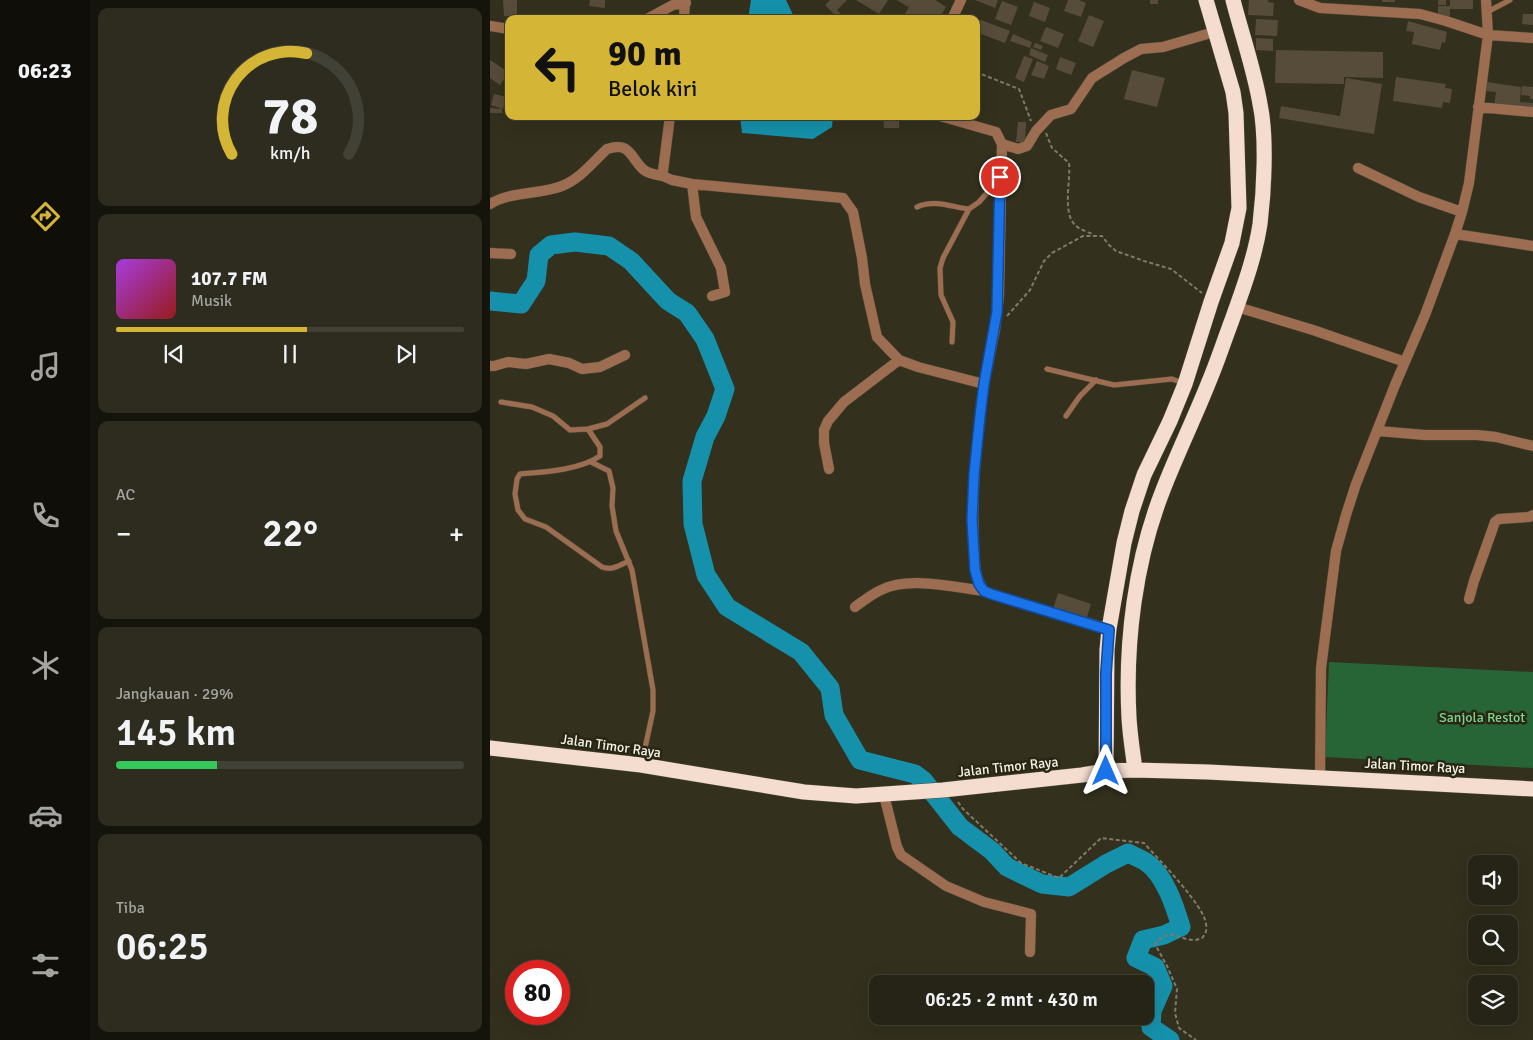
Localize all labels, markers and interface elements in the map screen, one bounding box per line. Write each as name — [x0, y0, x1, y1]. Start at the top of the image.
text: 90 m — [608, 32, 682, 75]
icon: left — [525, 35, 590, 100]
text: 06:23 — [18, 57, 72, 84]
text: Belok kiri — [608, 75, 697, 102]
text: 78 — [262, 84, 318, 148]
text: km/h — [270, 142, 310, 164]
pin — [979, 156, 1021, 198]
icon: arrive — [986, 163, 1014, 191]
icon: directions — [28, 199, 63, 234]
text: 107.7 FM — [191, 267, 268, 291]
text: Musik — [191, 291, 232, 311]
icon: previous — [160, 340, 188, 368]
icon: pause — [276, 340, 304, 368]
icon: next — [392, 340, 420, 368]
icon: music — [28, 349, 63, 384]
text: AC — [116, 485, 135, 505]
icon: phone — [28, 498, 63, 533]
text: 22° — [262, 510, 318, 557]
text: − — [116, 517, 131, 551]
text: + — [449, 517, 464, 551]
icon: climate — [28, 648, 63, 683]
text: Jangkauan · 29% — [116, 684, 233, 704]
text: 145 km — [116, 709, 236, 756]
park label: Sanjola Restot — [1439, 709, 1525, 726]
street label: Jalan Timor Raya — [560, 731, 662, 761]
position arrow — [1079, 744, 1131, 796]
street label: Jalan Timor Raya — [957, 753, 1059, 781]
street label: Jalan Timor Raya — [1364, 755, 1466, 777]
icon: car — [28, 798, 63, 833]
map controls — [1468, 855, 1518, 1025]
button: sound — [1468, 855, 1518, 905]
text: Tiba — [116, 898, 145, 918]
button: search — [1468, 915, 1518, 965]
text: 06:25 — [116, 923, 209, 970]
icon: filters — [28, 948, 63, 983]
speed limit sign: 80 — [505, 960, 570, 1025]
button: layers — [1468, 975, 1518, 1025]
text: 06:25 · 2 mnt · 430 m — [925, 988, 1098, 1012]

